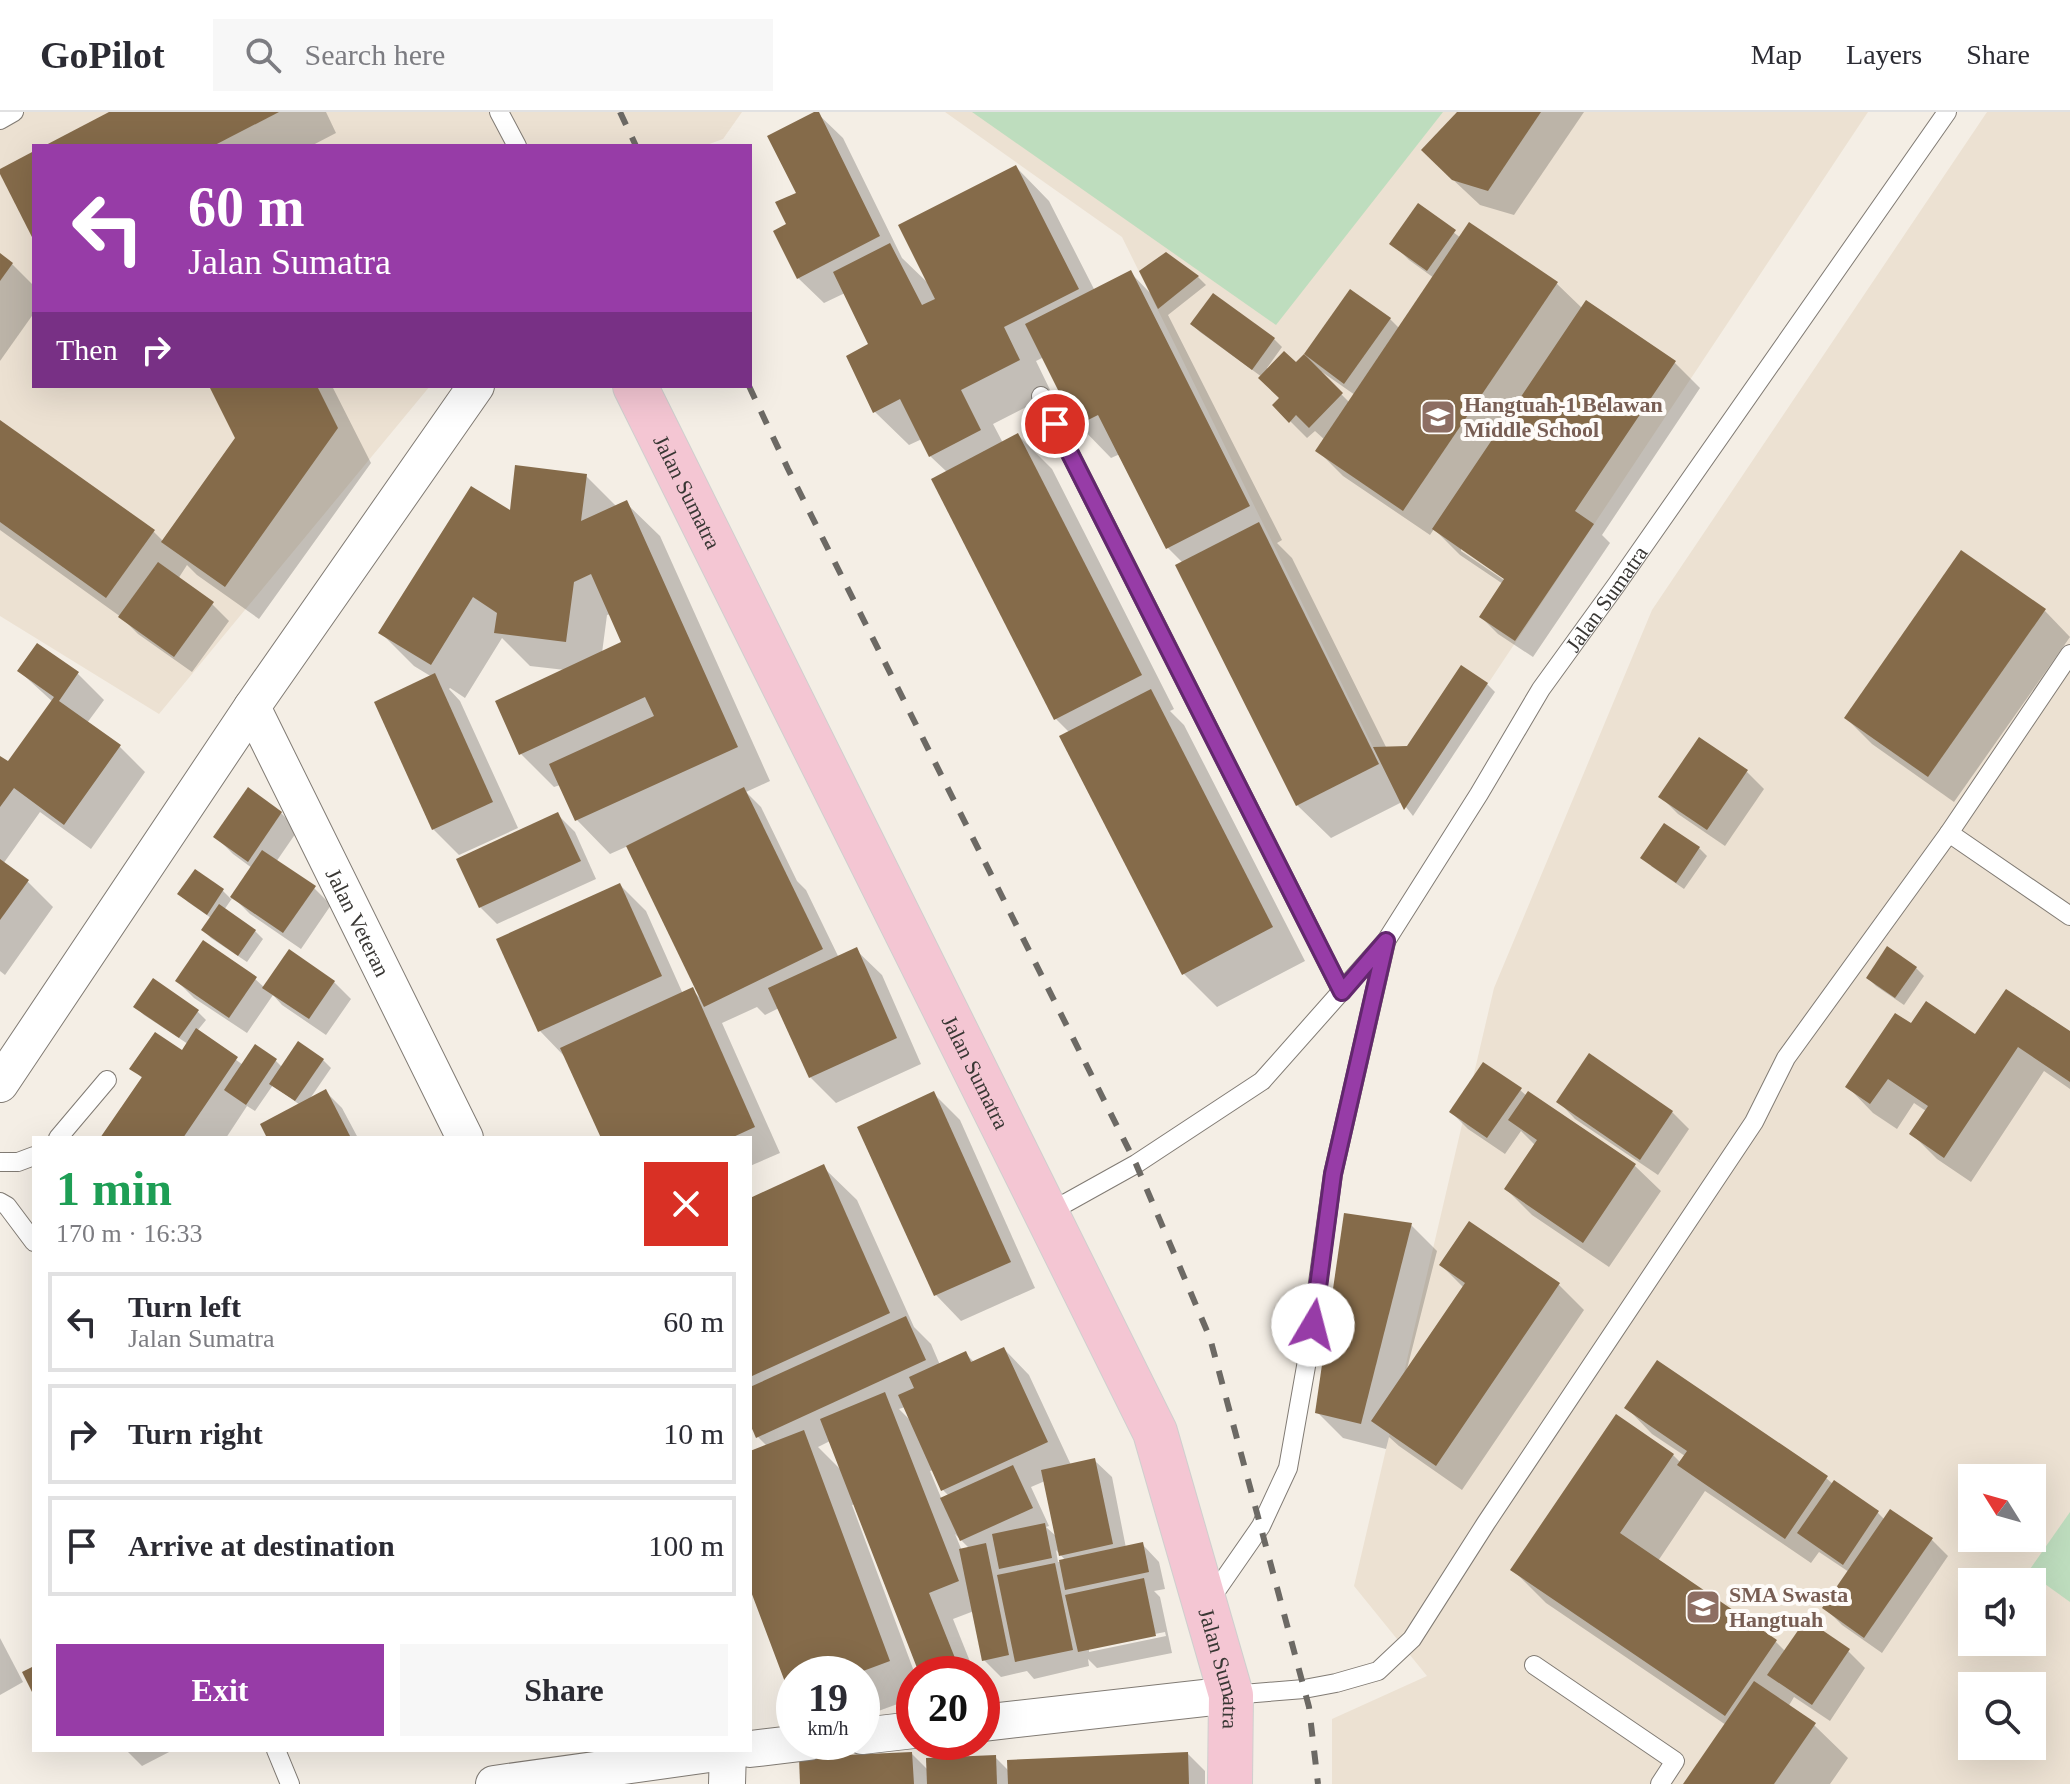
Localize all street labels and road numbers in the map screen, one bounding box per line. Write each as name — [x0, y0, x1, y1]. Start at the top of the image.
street label: Jalan Sumatra — [649, 431, 726, 553]
street label: Jalan Sumatra — [1560, 541, 1653, 656]
street label: Jalan Veteran — [321, 864, 396, 980]
street label: Jalan Sumatra — [937, 1011, 1015, 1133]
street label: Jalan Sumatra — [1194, 1605, 1243, 1730]

